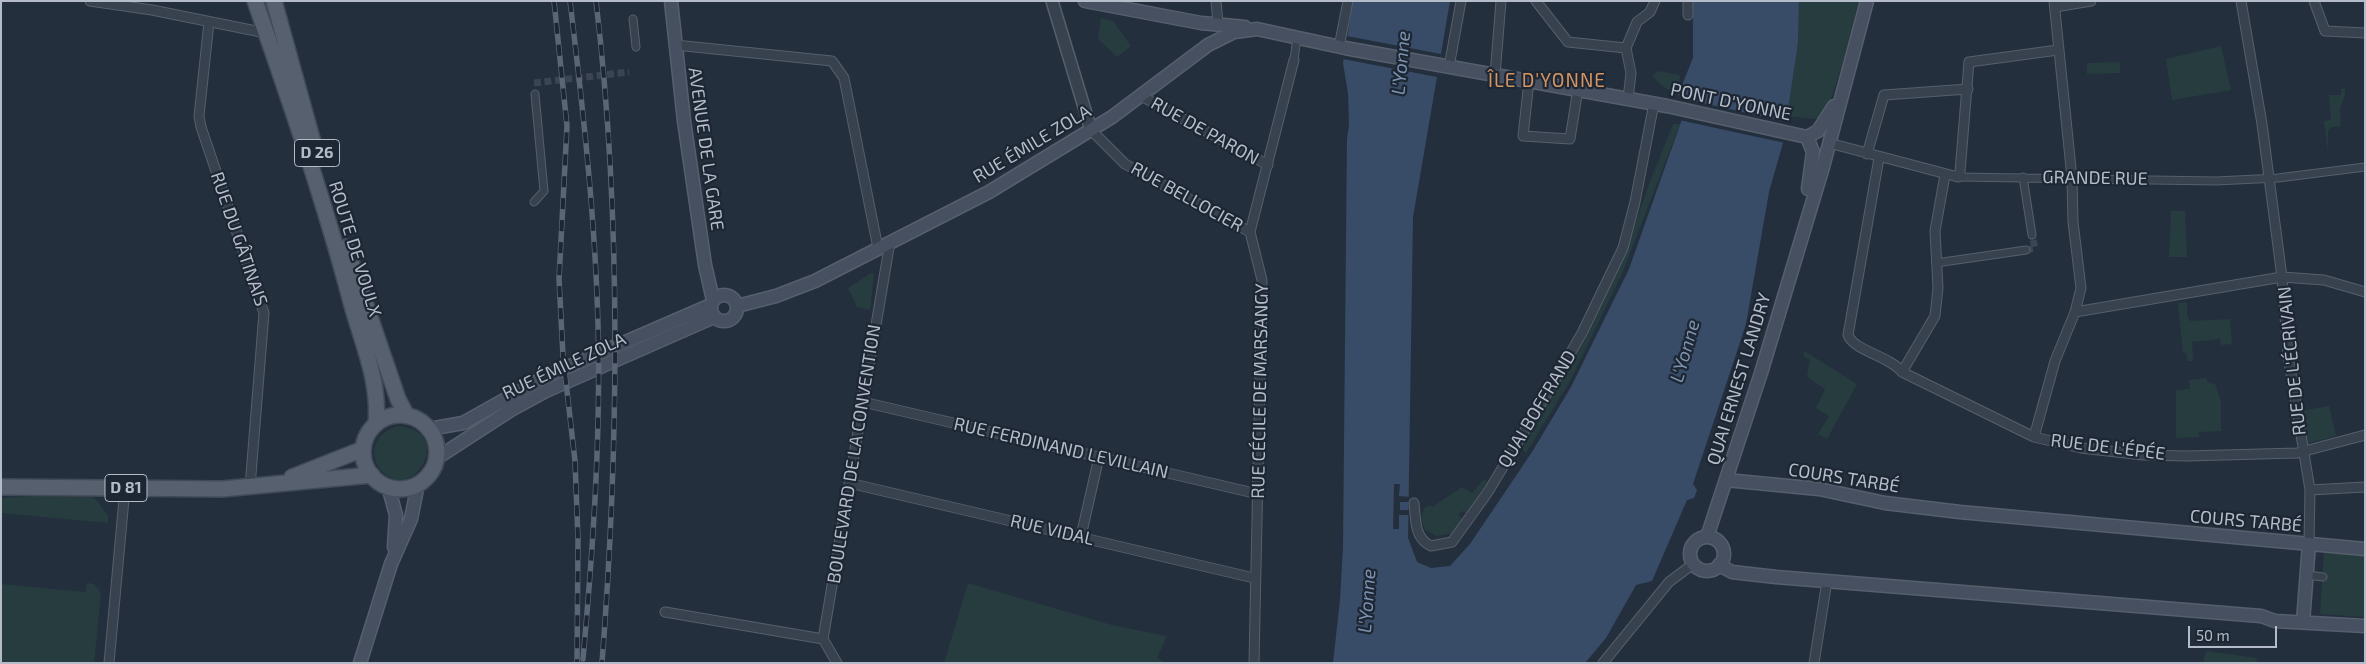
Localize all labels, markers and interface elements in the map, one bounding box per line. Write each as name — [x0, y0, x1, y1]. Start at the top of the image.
water label: L'Yonne — [1387, 30, 1415, 96]
street label: AVENUE DE LA GARE — [684, 66, 728, 232]
district label: ÎLE D'YONNE — [1487, 70, 1607, 92]
street label: PONT D'YONNE — [1669, 79, 1793, 125]
street label: RUE DE PARON — [1147, 92, 1263, 170]
street label: RUE ÉMILE ZOLA — [969, 100, 1095, 188]
road number: D 26 — [294, 140, 340, 167]
street label: RUE BELLOCIER — [1127, 157, 1247, 237]
street label: GRANDE RUE — [2042, 166, 2148, 190]
street label: RUE DU GÂTINAIS — [206, 169, 272, 309]
street label: ROUTE DE VOULX — [324, 178, 386, 320]
street label: RUE CÉCILE DE MARSANGY — [1247, 283, 1273, 499]
street label: RUE DE L'ÉCRIVAIN — [2273, 285, 2311, 437]
street label: QUAI ERNEST LANDRY — [1703, 290, 1775, 468]
water label: L'Yonne — [1665, 317, 1705, 385]
street label: BOULEVARD DE LA CONVENTION — [823, 323, 885, 585]
street label: RUE ÉMILE ZOLA — [499, 328, 629, 404]
street label: QUAI BOFFRAND — [1493, 346, 1581, 472]
street label: RUE FERDINAND LEVILLAIN — [952, 413, 1170, 483]
street label: RUE DE L'ÉPÉE — [2049, 429, 2167, 465]
street label: COURS TARBÉ — [1787, 459, 1901, 497]
road number: D 81 — [105, 474, 147, 502]
street label: COURS TARBÉ — [2189, 505, 2303, 537]
street label: RUE VIDAL — [1008, 510, 1096, 550]
water label: L'Yonne — [1353, 568, 1381, 634]
scale bar — [2191, 616, 2280, 648]
text: 50 m — [2196, 626, 2230, 644]

